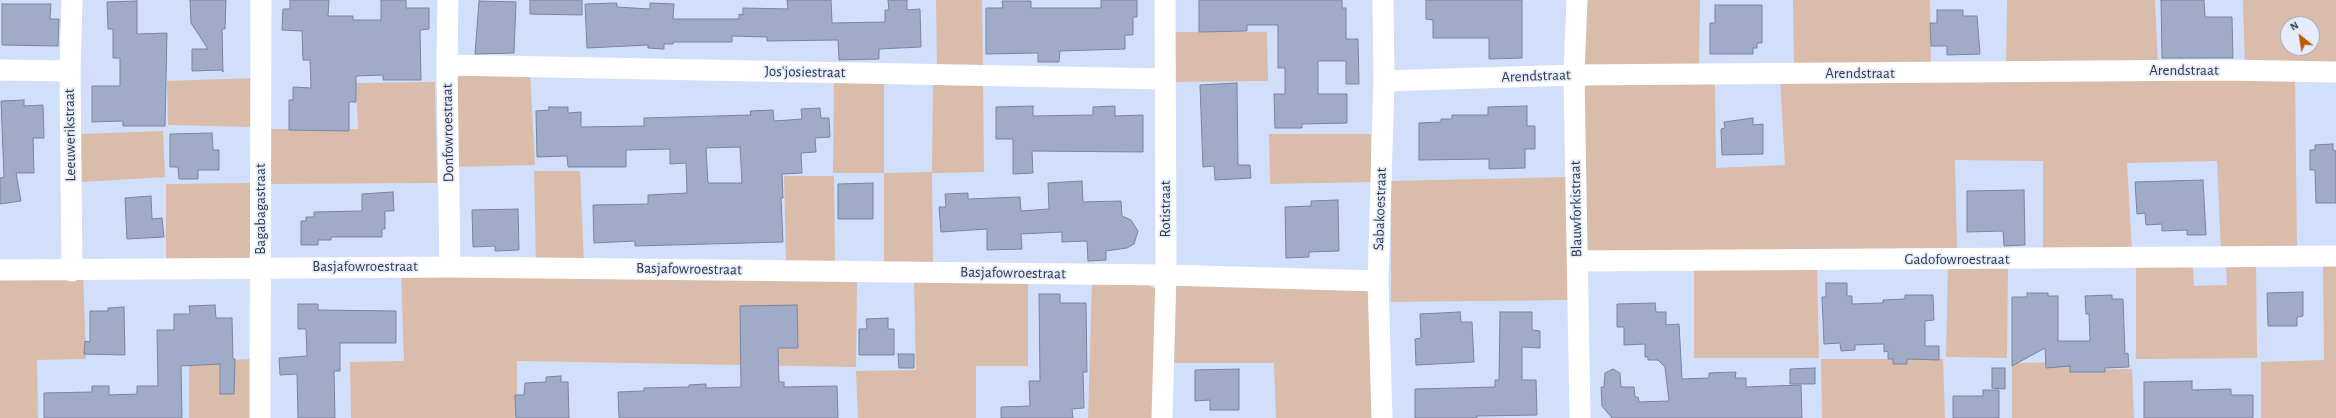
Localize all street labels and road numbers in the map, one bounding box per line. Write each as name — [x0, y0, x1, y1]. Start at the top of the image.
street label: Arendstraat — [2149, 61, 2219, 79]
street label: Jos'josiestraat — [764, 62, 846, 82]
street label: Arendstraat — [1825, 64, 1895, 82]
street label: Arendstraat — [1501, 66, 1571, 86]
street label: Donfowroestraat — [438, 83, 458, 183]
street label: Leeuwerikstraat — [60, 88, 80, 182]
street label: Blauwforkistraat — [1566, 160, 1586, 258]
street label: Bagabagastraat — [251, 163, 269, 255]
street label: Sabakoestraat — [1370, 167, 1390, 251]
street label: Rotistraat — [1156, 180, 1174, 238]
street label: Gadofowroestraat — [1905, 250, 2009, 268]
street label: Basjafowroestraat — [312, 257, 418, 275]
street label: Basjafowroestraat — [636, 259, 742, 279]
street label: Basjafowroestraat — [960, 263, 1066, 283]

